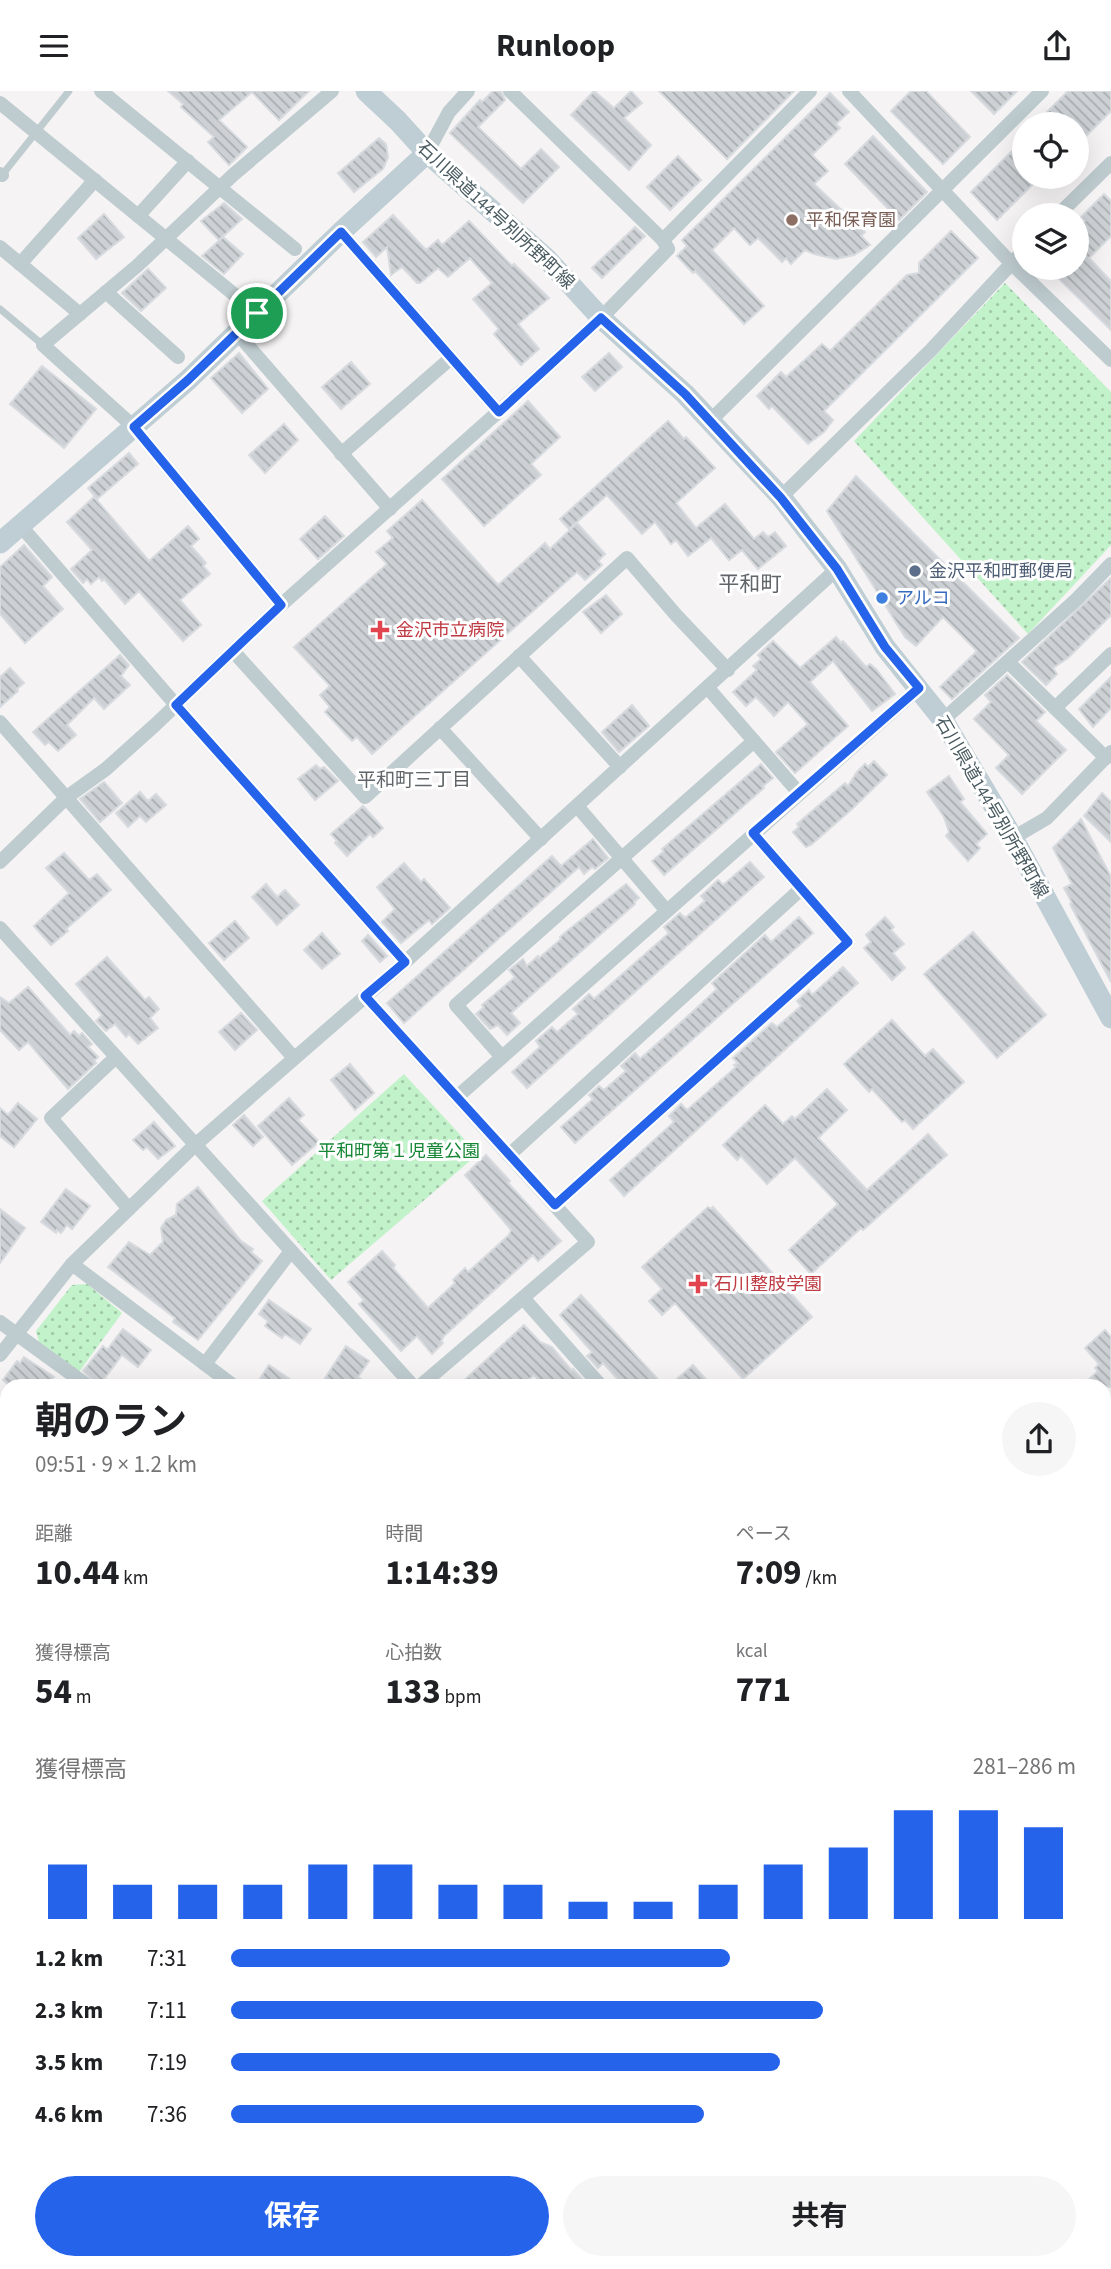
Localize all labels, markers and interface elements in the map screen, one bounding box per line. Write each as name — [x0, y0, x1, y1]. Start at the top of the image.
text: Runloop — [496, 23, 615, 69]
icon: menu — [35, 27, 73, 65]
icon: share — [1038, 27, 1076, 65]
map controls — [1012, 112, 1089, 280]
button: locate — [1012, 112, 1089, 189]
street label: 石川県道144号別所野町線 — [411, 136, 580, 295]
button: layers — [1012, 203, 1089, 280]
place label: 平和保育園 — [806, 208, 896, 233]
marker: 平和保育園 — [784, 212, 800, 228]
pin — [227, 283, 287, 343]
icon: arrive — [238, 294, 276, 332]
place label: 金沢平和町郵便局 — [929, 559, 1073, 584]
marker: 金沢平和町郵便局 — [907, 563, 923, 579]
district label: 平和町 — [719, 569, 782, 599]
place label: アルコ — [896, 586, 949, 611]
marker: アルコ — [874, 590, 890, 606]
place label: 金沢市立病院 — [396, 618, 504, 643]
marker: 金沢市立病院 — [370, 620, 390, 640]
street label: 石川県道144号別所野町線 — [929, 711, 1054, 903]
district label: 平和町三丁目 — [357, 767, 471, 794]
park label: 平和町第１児童公園 — [318, 1139, 480, 1164]
place label: 石川整肢学園 — [714, 1272, 822, 1297]
marker: 石川整肢学園 — [688, 1274, 708, 1294]
text: 朝のラン — [35, 1395, 187, 1449]
button: share — [1002, 1402, 1076, 1476]
text: 09:51 · 9 × 1.2 km — [35, 1448, 197, 1481]
text: 距離 — [35, 1521, 73, 1548]
text: 時間 — [385, 1521, 423, 1548]
text: ペース — [736, 1521, 792, 1548]
text: 10.44 — [35, 1548, 119, 1598]
text: 1:14:39 — [385, 1548, 499, 1598]
text: 7:09 — [736, 1548, 802, 1598]
text: km — [119, 1565, 148, 1592]
text: /km — [802, 1565, 837, 1592]
text: kcal — [736, 1638, 768, 1665]
text: 獲得標高 — [35, 1640, 111, 1667]
text: 心拍数 — [385, 1640, 442, 1667]
text: 771 — [736, 1665, 791, 1715]
text: 54 — [35, 1667, 72, 1717]
text: 133 — [385, 1667, 441, 1717]
text: m — [72, 1684, 92, 1711]
text: bpm — [441, 1684, 481, 1711]
text: 281–286 m — [973, 1750, 1076, 1783]
text: 獲得標高 — [35, 1753, 127, 1786]
text: 1.2 km — [35, 1942, 103, 1975]
text: 7:31 — [147, 1942, 187, 1975]
text: 2.3 km — [35, 1994, 103, 2027]
text: 7:11 — [147, 1994, 187, 2027]
text: 3.5 km — [35, 2046, 103, 2079]
text: 7:19 — [147, 2046, 187, 2079]
text: 4.6 km — [35, 2098, 103, 2131]
text: 7:36 — [147, 2098, 187, 2131]
button: 保存 — [35, 2176, 549, 2256]
button: 共有 — [563, 2176, 1076, 2256]

